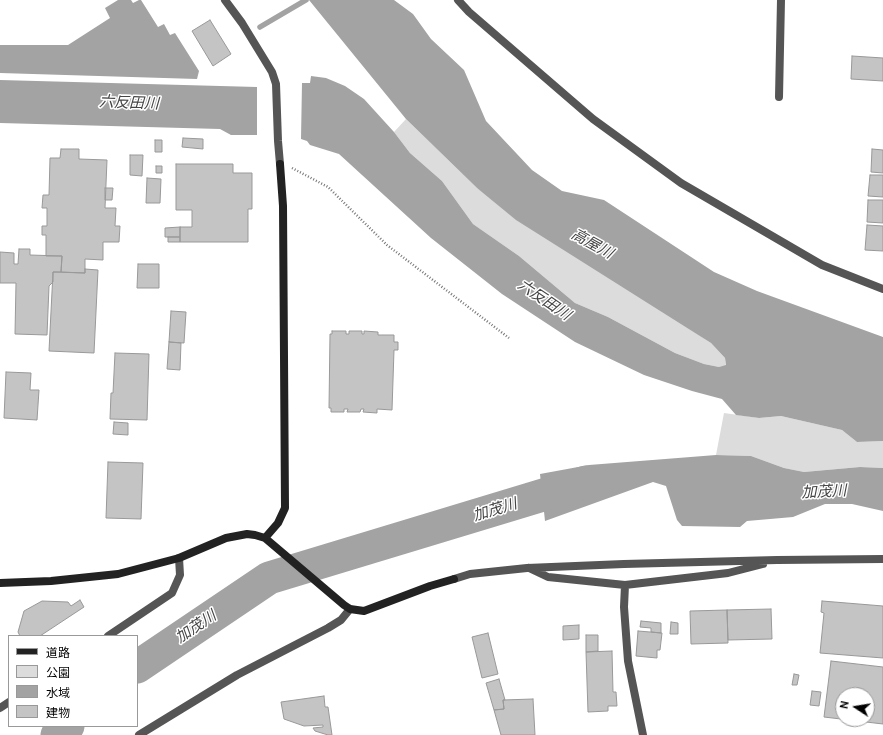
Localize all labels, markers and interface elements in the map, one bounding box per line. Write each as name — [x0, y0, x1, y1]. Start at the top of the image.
water label: 六反田川 — [99, 93, 159, 113]
water label: 高屋川 — [568, 225, 616, 263]
water label: 六反田川 — [514, 276, 574, 324]
water label: 加茂川 — [801, 482, 847, 502]
water label: 加茂川 — [471, 495, 519, 525]
water label: 加茂川 — [172, 607, 220, 647]
legend — [8, 635, 138, 727]
text: 道路 — [46, 645, 70, 660]
text: 公園 — [46, 665, 70, 680]
text: 水域 — [46, 685, 70, 700]
north arrow — [835, 687, 875, 727]
text: N — [837, 699, 852, 710]
text: 建物 — [46, 705, 70, 720]

